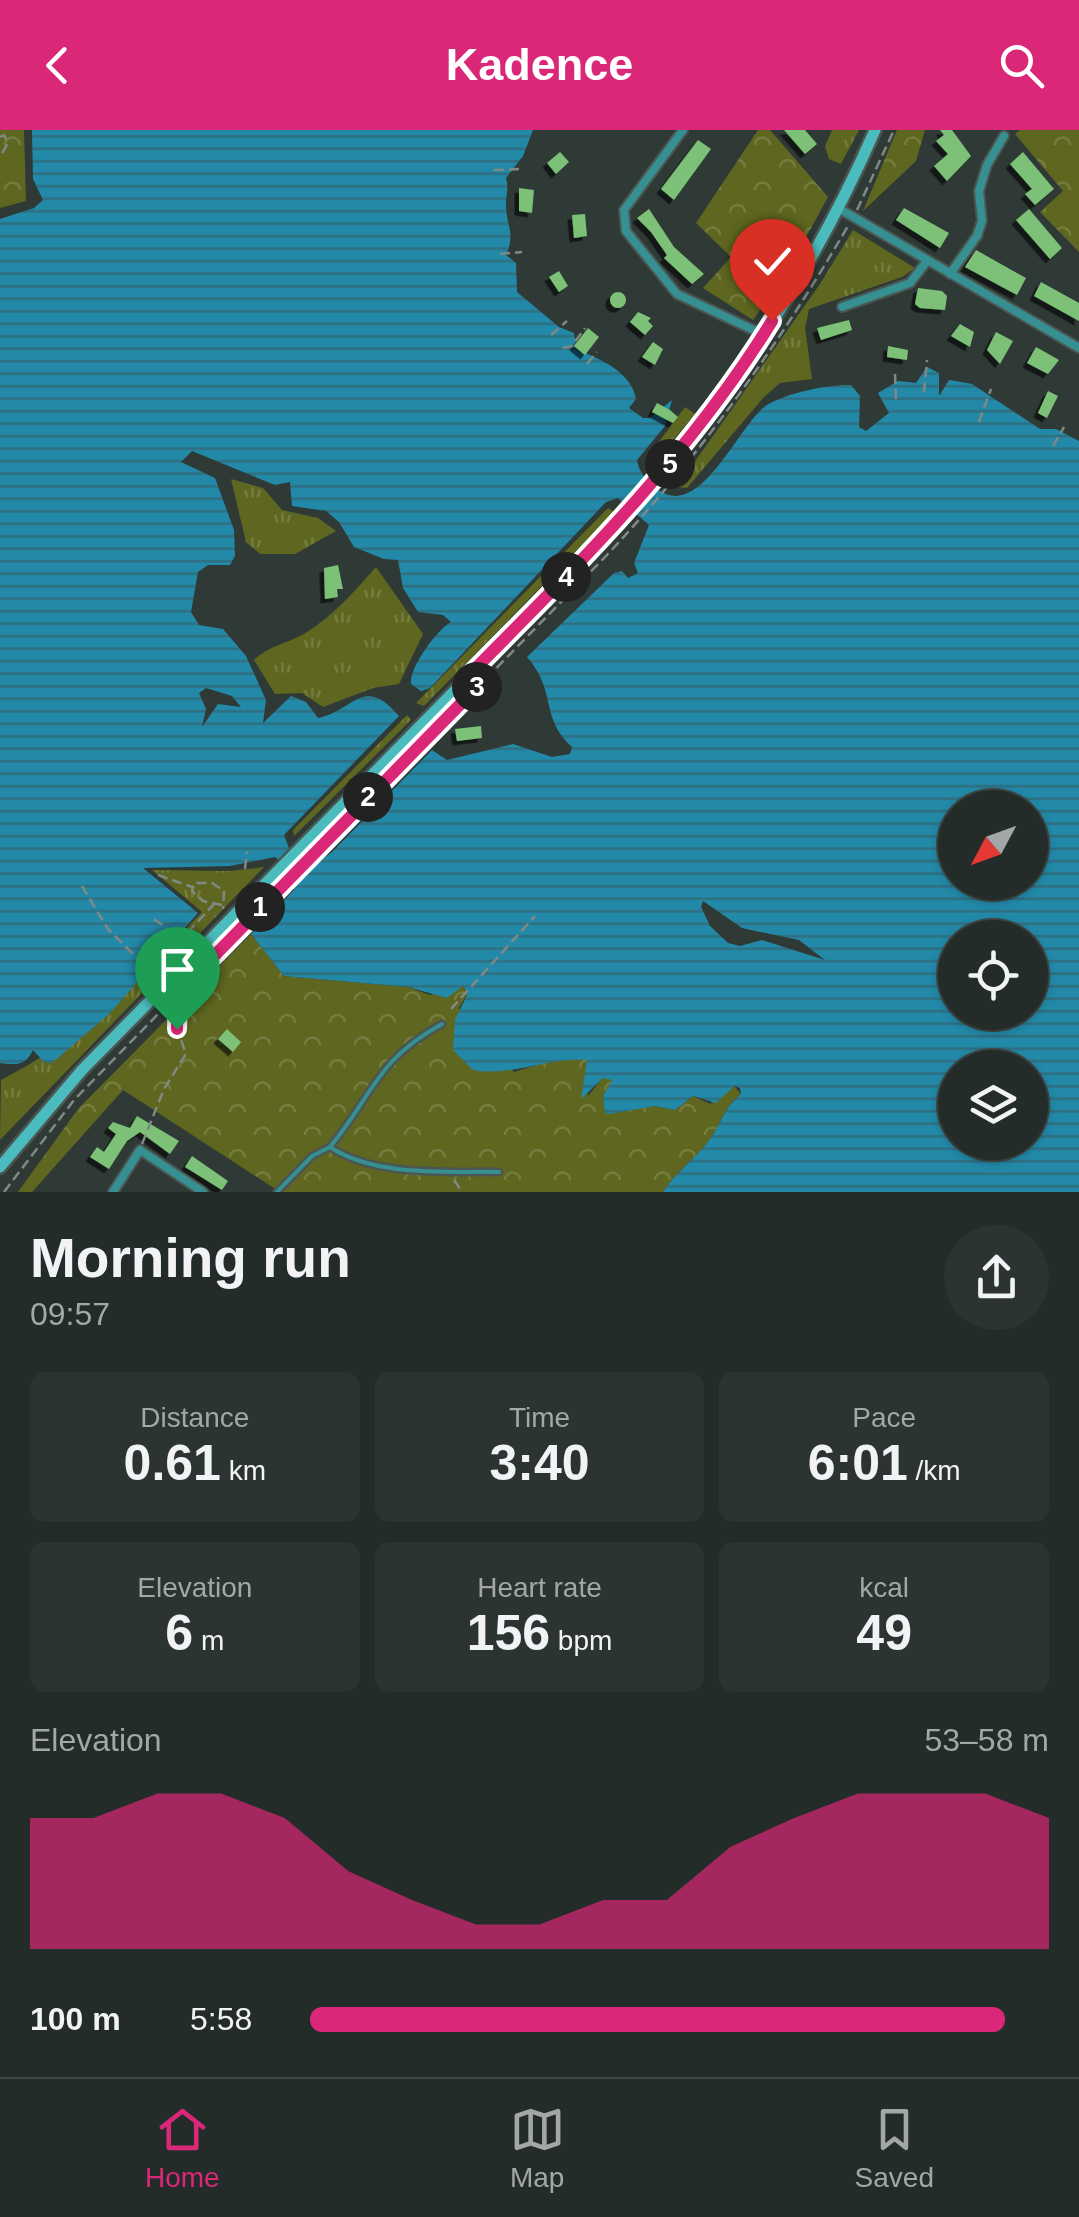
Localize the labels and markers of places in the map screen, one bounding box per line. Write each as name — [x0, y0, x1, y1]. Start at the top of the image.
pin — [730, 219, 815, 322]
pin: 5 — [645, 439, 695, 489]
pin: 4 — [541, 552, 591, 602]
pin: 3 — [452, 662, 502, 712]
pin: 2 — [343, 772, 393, 822]
pin: 1 — [235, 882, 285, 932]
pin — [135, 927, 220, 1030]

